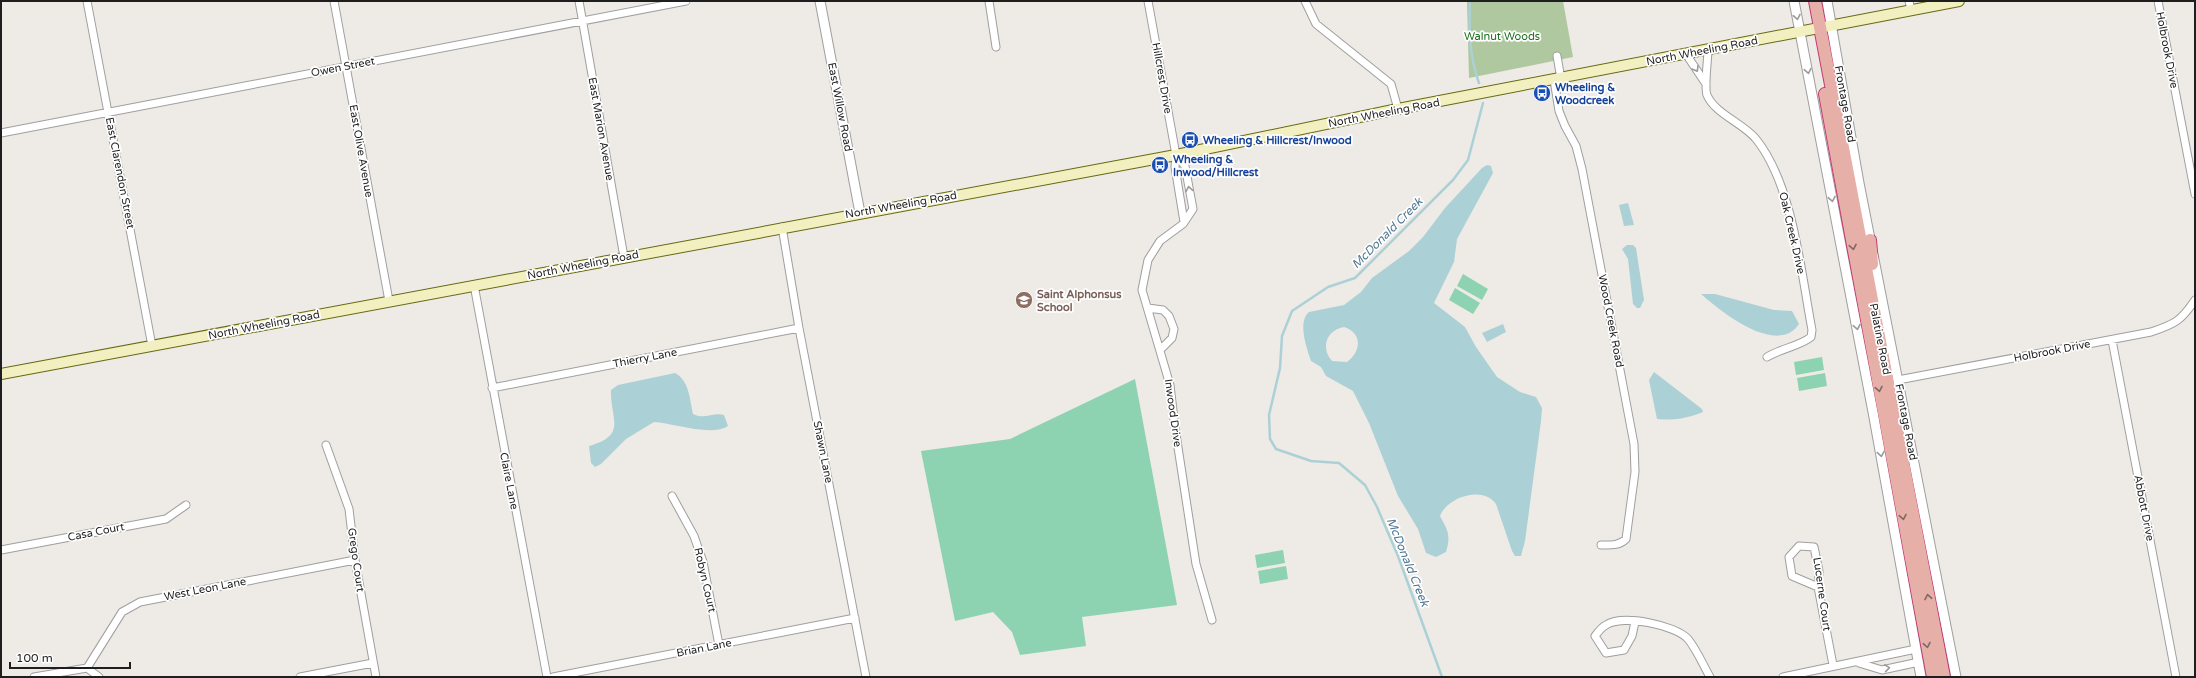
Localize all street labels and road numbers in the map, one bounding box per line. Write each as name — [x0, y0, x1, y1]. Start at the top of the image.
street label: Holbrook Drive — [2153, 11, 2181, 89]
street label: North Wheeling Road — [1645, 34, 1759, 68]
street label: Hillcrest Drive — [1149, 41, 1175, 115]
street label: Owen Street — [310, 54, 376, 80]
street label: East Willow Road — [825, 61, 855, 153]
street label: Frontage Road — [1832, 65, 1858, 143]
street label: East Marion Avenue — [585, 76, 617, 182]
street label: North Wheeling Road — [1327, 96, 1441, 130]
street label: East Olive Avenue — [346, 104, 376, 198]
street label: East Clarendon Street — [103, 116, 137, 230]
street label: North Wheeling Road — [844, 189, 958, 221]
street label: Oak Creek Drive — [1776, 191, 1808, 275]
street label: North Wheeling Road — [526, 248, 640, 282]
street label: Wood Creek Road — [1596, 273, 1626, 369]
street label: Palatine Road — [1867, 302, 1893, 376]
street label: North Wheeling Road — [207, 308, 321, 342]
street label: Holbrook Drive — [2013, 337, 2091, 365]
street label: Thierry Lane — [612, 345, 678, 371]
street label: Inwood Drive — [1162, 378, 1184, 448]
street label: Frontage Road — [1892, 383, 1920, 461]
street label: Shawn Lane — [811, 420, 835, 484]
street label: Claire Lane — [497, 451, 521, 511]
street label: Abbott Drive — [2131, 474, 2157, 542]
street label: Casa Court — [67, 520, 125, 544]
street label: Grego Court — [345, 527, 367, 593]
street label: Robyn Court — [691, 546, 719, 614]
street label: Lucerne Court — [1810, 556, 1834, 632]
street label: West Leon Lane — [163, 575, 247, 603]
street label: Brian Lane — [675, 636, 733, 660]

